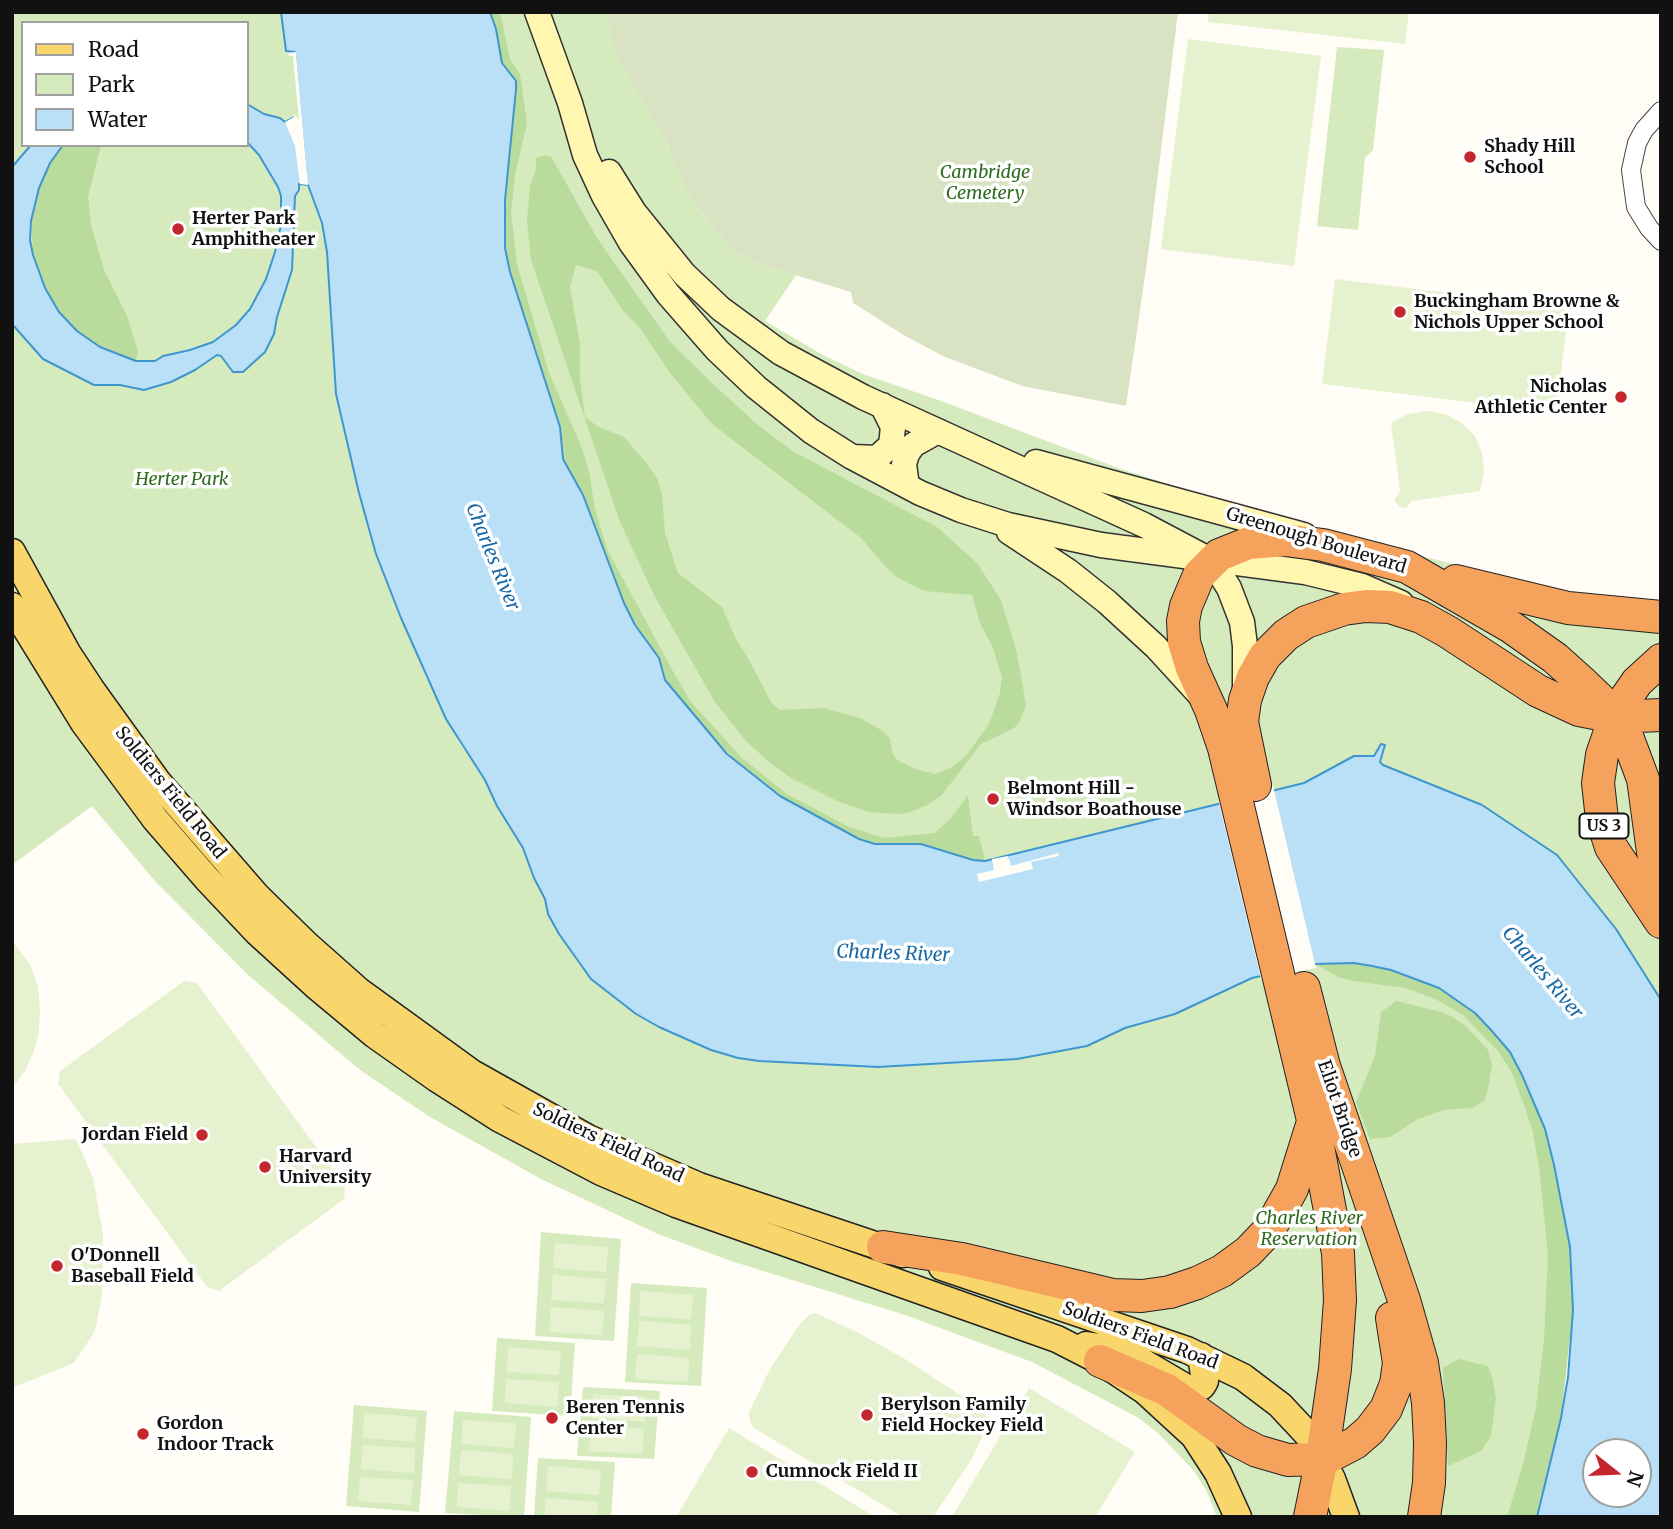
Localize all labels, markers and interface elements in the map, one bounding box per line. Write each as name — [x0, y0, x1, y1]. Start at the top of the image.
legend — [21, 21, 248, 147]
text: Road — [88, 36, 139, 63]
text: Park — [88, 71, 135, 98]
text: Water — [88, 106, 147, 133]
place label: Shady Hill School — [1484, 136, 1575, 178]
marker: Shady Hill School — [1462, 149, 1478, 165]
park label: Cambridge Cemetery — [940, 162, 1030, 204]
place label: Herter Park Amphitheater — [192, 208, 315, 250]
marker: Herter Park Amphitheater — [170, 221, 186, 237]
place label: Buckingham Browne & Nichols Upper School — [1414, 291, 1619, 334]
marker: Buckingham Browne & Nichols Upper School — [1392, 304, 1408, 320]
place label: Nicholas Athletic Center — [1475, 376, 1607, 418]
marker: Nicholas Athletic Center — [1613, 389, 1629, 405]
park label: Herter Park — [135, 469, 229, 491]
water label: Charles River — [460, 500, 524, 614]
street label: Greenough Boulevard — [1223, 503, 1409, 579]
street label: Soldiers Field Road — [110, 722, 230, 864]
place label: Belmont Hill - Windsor Boathouse — [1007, 778, 1182, 820]
marker: Belmont Hill - Windsor Boathouse — [985, 791, 1001, 807]
road number: US 3 — [1580, 814, 1628, 838]
water label: Charles River — [1497, 922, 1587, 1024]
water label: Charles River — [836, 941, 950, 967]
street label: Eliot Bridge — [1312, 1057, 1366, 1161]
street label: Soldiers Field Road — [529, 1099, 687, 1187]
place label: Jordan Field — [81, 1124, 188, 1146]
marker: Jordan Field — [194, 1127, 210, 1143]
place label: Harvard University — [279, 1146, 371, 1188]
marker: Harvard University — [257, 1159, 273, 1175]
park label: Charles River Reservation — [1255, 1208, 1363, 1250]
place label: O'Donnell Baseball Field — [71, 1245, 194, 1288]
marker: O'Donnell Baseball Field — [49, 1258, 65, 1274]
street label: Soldiers Field Road — [1059, 1298, 1221, 1374]
place label: Berylson Family Field Hockey Field — [881, 1394, 1043, 1436]
place label: Beren Tennis Center — [566, 1397, 685, 1440]
marker: Berylson Family Field Hockey Field — [859, 1407, 875, 1423]
marker: Beren Tennis Center — [544, 1410, 560, 1426]
place label: Gordon Indoor Track — [157, 1413, 274, 1456]
marker: Gordon Indoor Track — [135, 1426, 151, 1442]
north arrow — [1582, 1438, 1652, 1508]
place label: Cumnock Field II — [766, 1461, 918, 1483]
marker: Cumnock Field II — [744, 1464, 760, 1480]
text: N — [1621, 1468, 1649, 1490]

